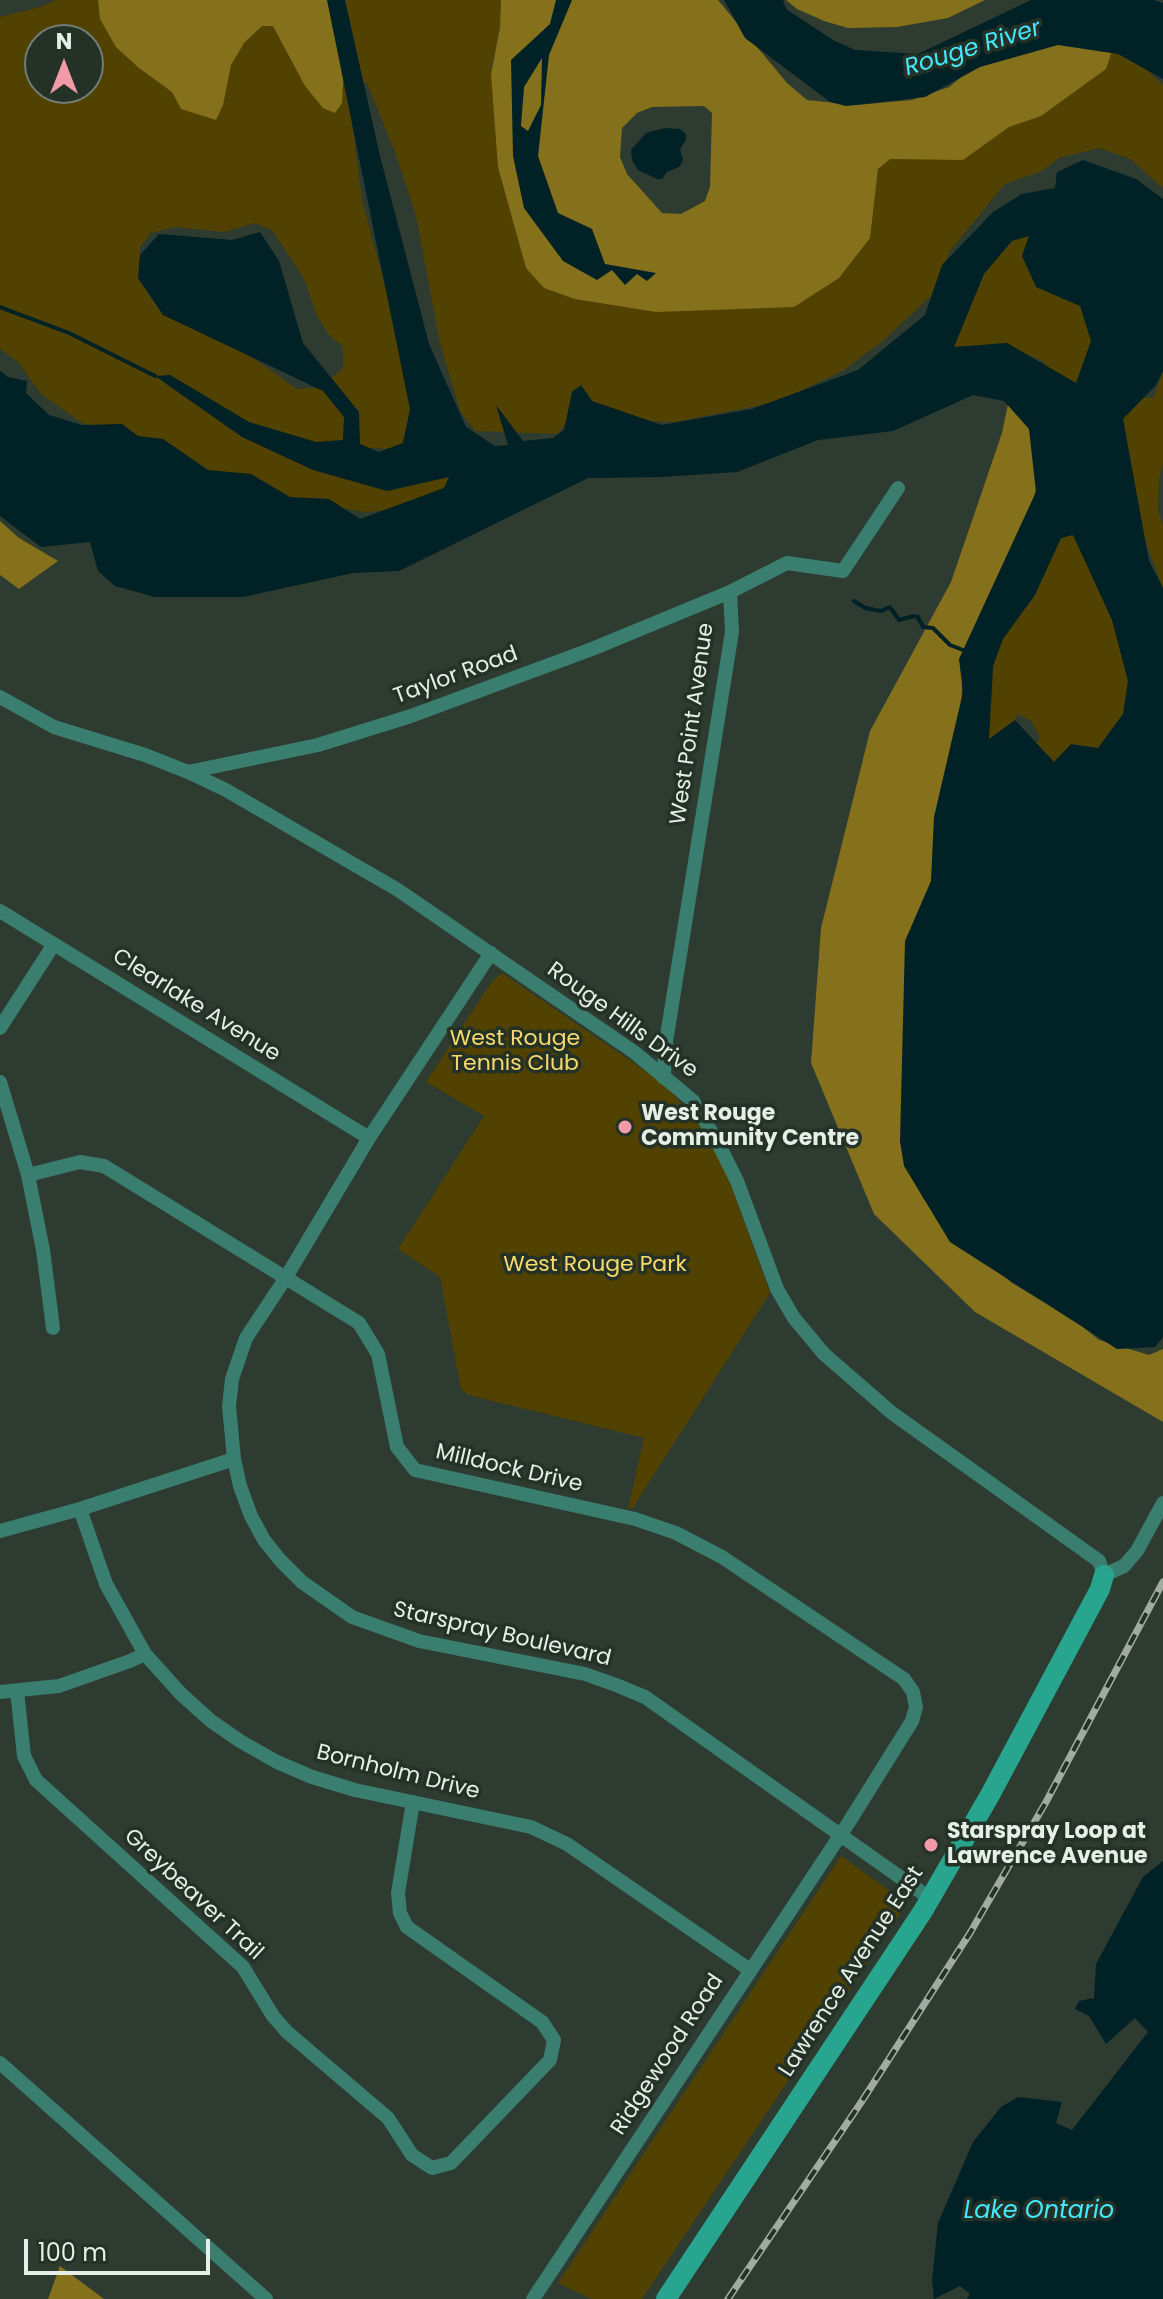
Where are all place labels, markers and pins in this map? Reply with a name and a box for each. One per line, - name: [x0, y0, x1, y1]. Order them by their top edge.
- place label: West Rouge Community Centre: [641, 1101, 859, 1152]
- marker: West Rouge Community Centre: [616, 1118, 634, 1136]
- place label: Starspray Loop at Lawrence Avenue: [947, 1819, 1148, 1870]
- marker: Starspray Loop at Lawrence Avenue: [922, 1836, 940, 1854]

